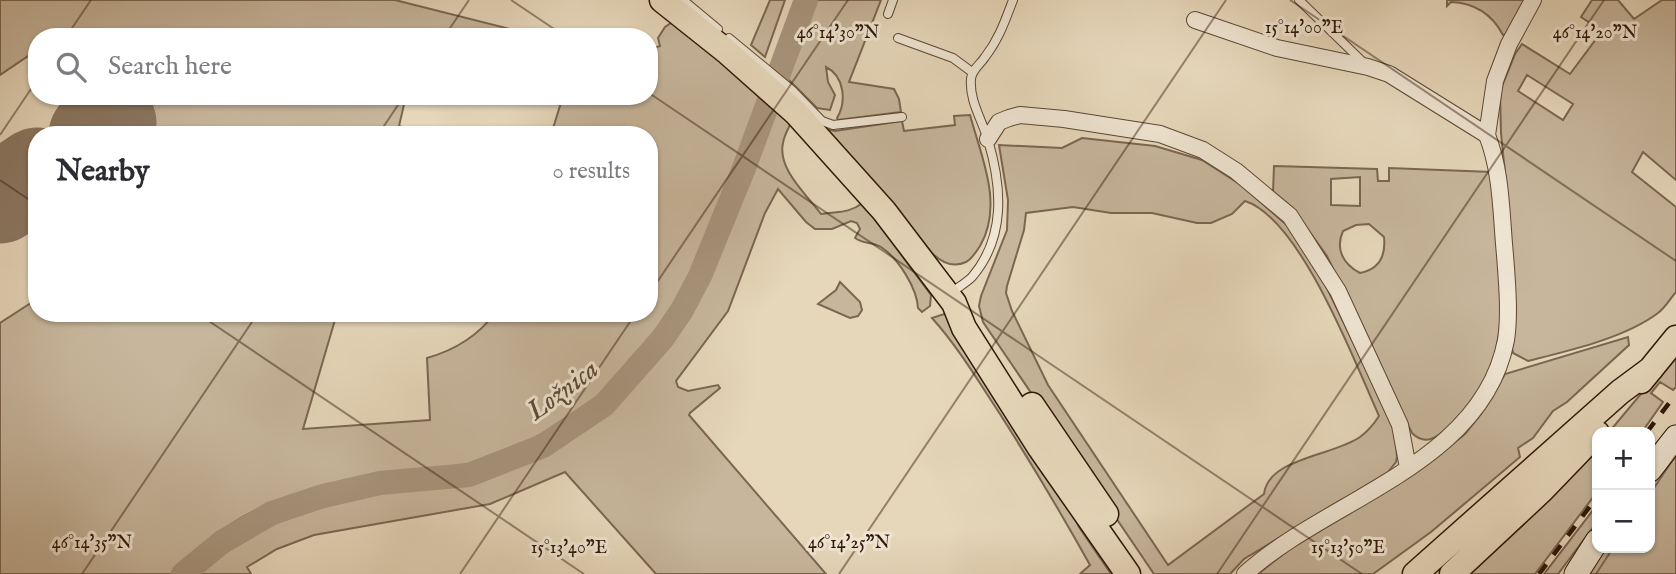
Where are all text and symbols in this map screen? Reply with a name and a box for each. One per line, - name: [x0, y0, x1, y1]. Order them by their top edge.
- text: 15°14'00"E: [1265, 17, 1343, 40]
- text: 46°14'30"N: [797, 22, 880, 45]
- text: 46°14'20"N: [1553, 22, 1638, 45]
- search box: [28, 28, 658, 105]
- icon: search: [52, 48, 90, 86]
- text: Search here: [108, 50, 232, 83]
- text: Nearby: [56, 153, 149, 191]
- text: 0 results: [552, 157, 630, 186]
- water label: Ložnica: [519, 353, 606, 430]
- map controls: [1592, 427, 1655, 553]
- button: +: [1592, 427, 1655, 490]
- button: −: [1592, 490, 1655, 553]
- text: 46°14'35"N: [52, 532, 133, 555]
- text: 46°14'25"N: [808, 532, 890, 555]
- text: 15°13'40"E: [531, 537, 607, 560]
- text: 15°13'50"E: [1311, 537, 1385, 560]

